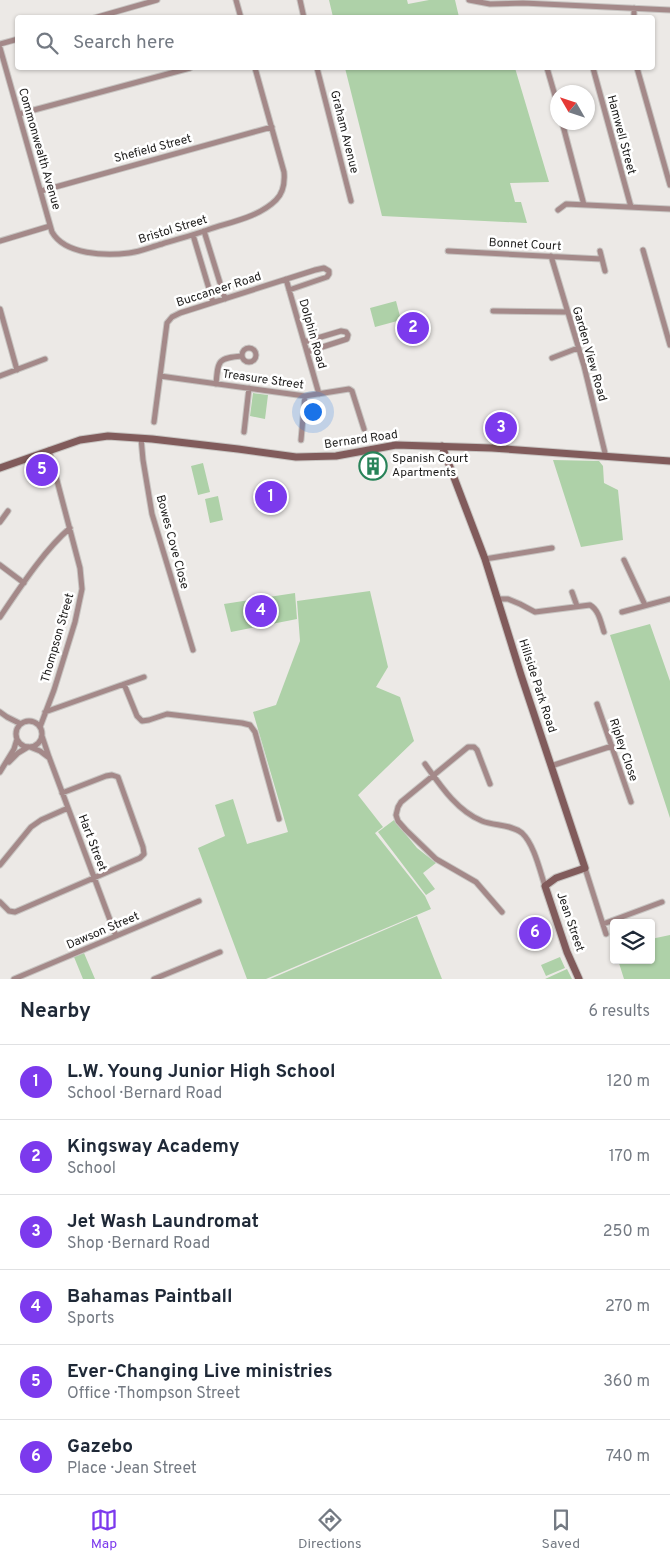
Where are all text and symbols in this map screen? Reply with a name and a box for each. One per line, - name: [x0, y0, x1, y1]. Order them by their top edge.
- search box: [15, 15, 655, 70]
- icon: search: [33, 29, 61, 57]
- text: Search here: [73, 31, 175, 55]
- north arrow: [550, 85, 595, 130]
- street label: Commonwealth Avenue: [14, 86, 64, 212]
- street label: Graham Avenue: [326, 89, 362, 175]
- street label: Hamwell Street: [603, 94, 639, 176]
- street label: Shefield Street: [112, 131, 194, 167]
- street label: Bristol Street: [137, 212, 209, 248]
- street label: Bonnet Court: [488, 235, 562, 255]
- street label: Buccaneer Road: [174, 269, 264, 311]
- street label: Dolphin Road: [294, 297, 330, 371]
- street label: Garden View Road: [568, 305, 610, 403]
- pin: 2: [397, 309, 429, 347]
- street label: Treasure Street: [221, 366, 305, 394]
- your location: [300, 399, 326, 425]
- pin: 3: [485, 409, 517, 447]
- street label: Bernard Road: [323, 427, 399, 453]
- pin: 5: [26, 451, 58, 489]
- building icon: Spanish Court Apartments: [358, 451, 388, 481]
- place label: Spanish Court Apartments: [392, 451, 468, 481]
- pin: 1: [255, 478, 287, 516]
- street label: Bowes Cove Close: [152, 493, 192, 591]
- street label: Thompson Street: [38, 591, 78, 685]
- pin: 4: [245, 592, 277, 630]
- street label: Hillside Park Road: [514, 637, 560, 735]
- street label: Ripley Close: [605, 716, 641, 784]
- street label: Hart Street: [74, 812, 110, 874]
- street label: Jean Street: [552, 890, 588, 954]
- street label: Dawson Street: [64, 909, 142, 953]
- pin: 6: [519, 914, 551, 952]
- map controls: [610, 919, 655, 964]
- button: layers: [610, 919, 655, 964]
- text: Nearby: [20, 998, 91, 1025]
- text: 6 results: [588, 1002, 650, 1022]
- text: L.W. Young Junior High School: [67, 1060, 336, 1084]
- text: 1: [33, 1072, 39, 1092]
- text: 120 m: [607, 1072, 650, 1092]
- text: School · Bernard Road: [67, 1084, 222, 1104]
- text: Kingsway Academy: [67, 1135, 240, 1159]
- text: 2: [31, 1147, 41, 1167]
- text: 170 m: [609, 1147, 650, 1167]
- text: School: [67, 1159, 116, 1179]
- text: Jet Wash Laundromat: [67, 1210, 259, 1234]
- text: 3: [31, 1222, 41, 1242]
- text: 250 m: [603, 1222, 650, 1242]
- text: Shop · Bernard Road: [67, 1234, 210, 1254]
- text: Bahamas Paintball: [67, 1285, 233, 1309]
- text: 4: [31, 1297, 41, 1317]
- text: 270 m: [605, 1297, 650, 1317]
- text: Sports: [67, 1309, 115, 1329]
- text: Ever-Changing Live ministries: [67, 1360, 333, 1384]
- text: 5: [31, 1372, 41, 1392]
- text: 360 m: [603, 1372, 650, 1392]
- text: Office · Thompson Street: [67, 1384, 240, 1404]
- text: Gazebo: [67, 1435, 133, 1459]
- text: 6: [31, 1447, 41, 1467]
- text: 740 m: [606, 1447, 650, 1467]
- text: Place · Jean Street: [67, 1459, 197, 1479]
- tab: Map: [90, 1506, 118, 1553]
- tab: Directions: [298, 1506, 362, 1553]
- tab: Saved: [542, 1506, 580, 1553]

